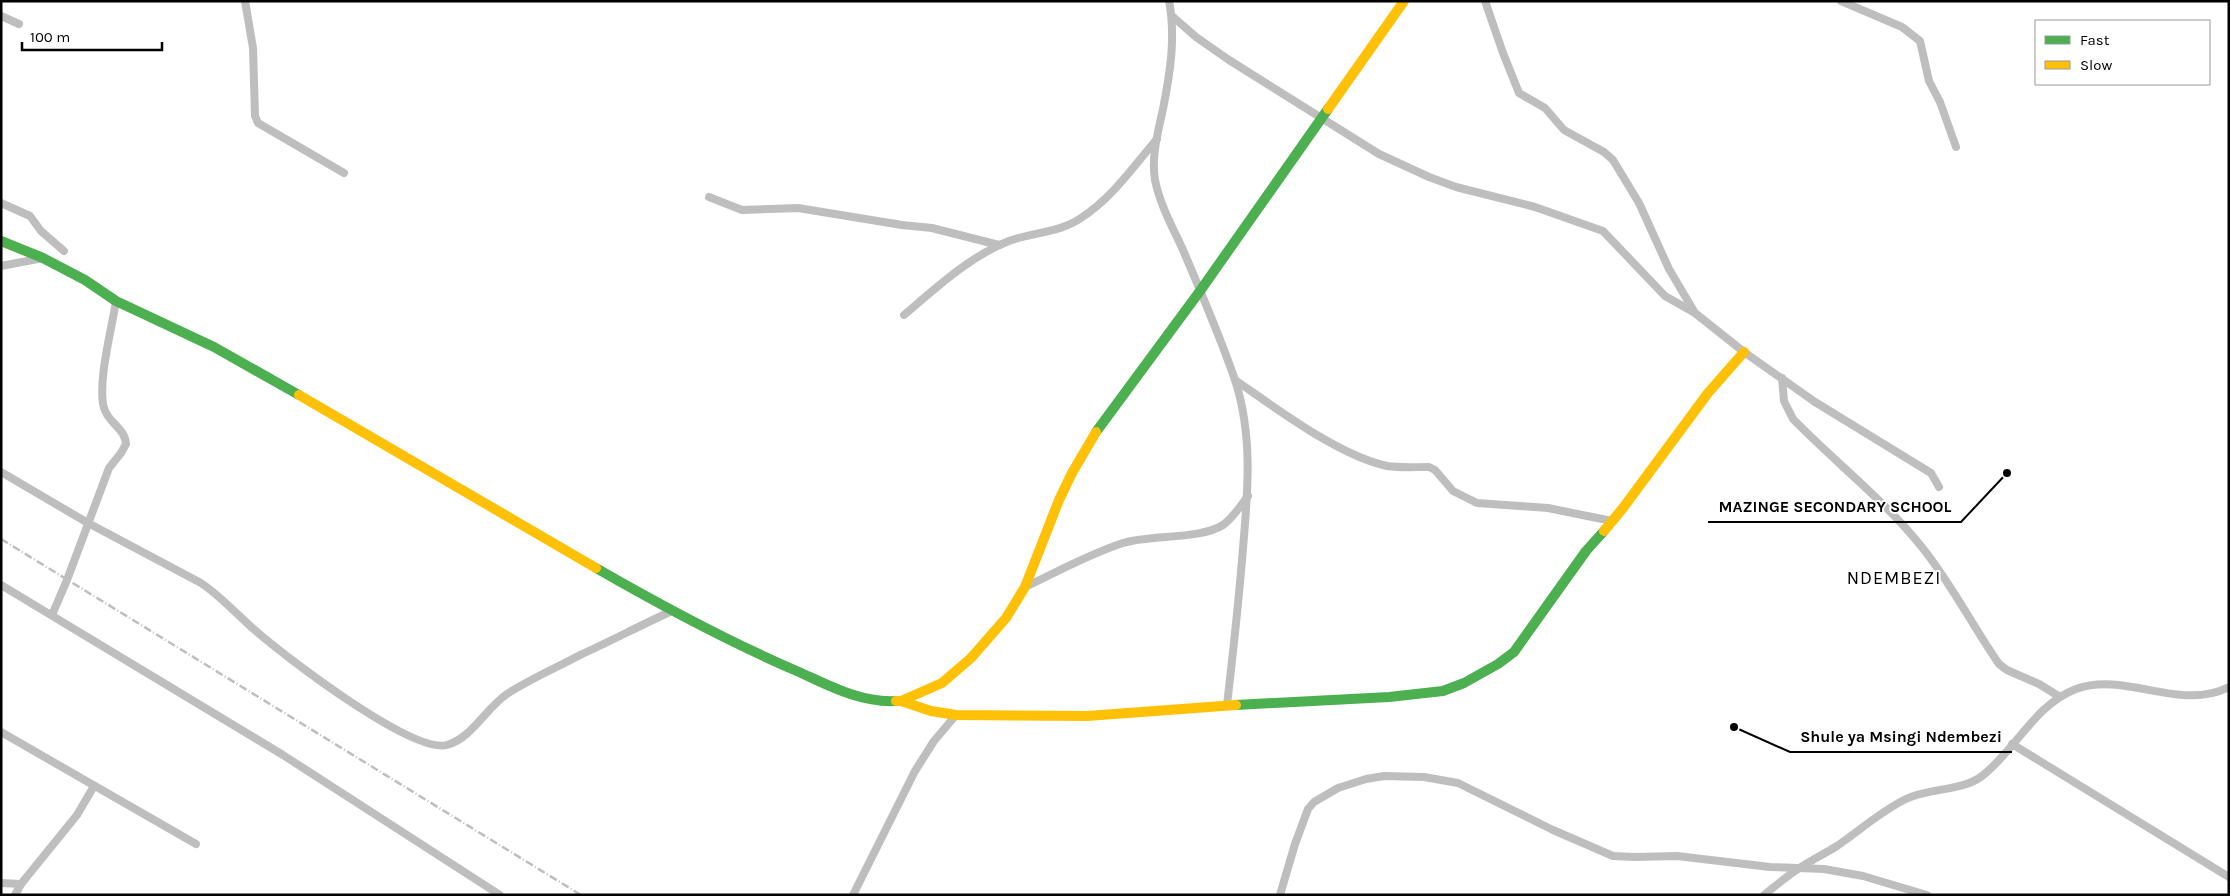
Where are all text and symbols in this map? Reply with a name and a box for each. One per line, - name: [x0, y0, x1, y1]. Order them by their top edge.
- scale bar: [22, 20, 162, 52]
- legend: [2035, 20, 2210, 85]
- text: 100 m: [30, 28, 70, 46]
- text: Fast: [2080, 31, 2110, 49]
- text: Slow: [2080, 56, 2112, 74]
- callout: MAZINGE SECONDARY SCHOOL: [1708, 491, 1961, 522]
- text: MAZINGE SECONDARY SCHOOL: [1719, 497, 1952, 516]
- district label: NDEMBEZI: [1847, 567, 1941, 589]
- callout: Shule ya Msingi Ndembezi: [1790, 721, 2012, 752]
- text: Shule ya Msingi Ndembezi: [1800, 727, 2002, 746]

